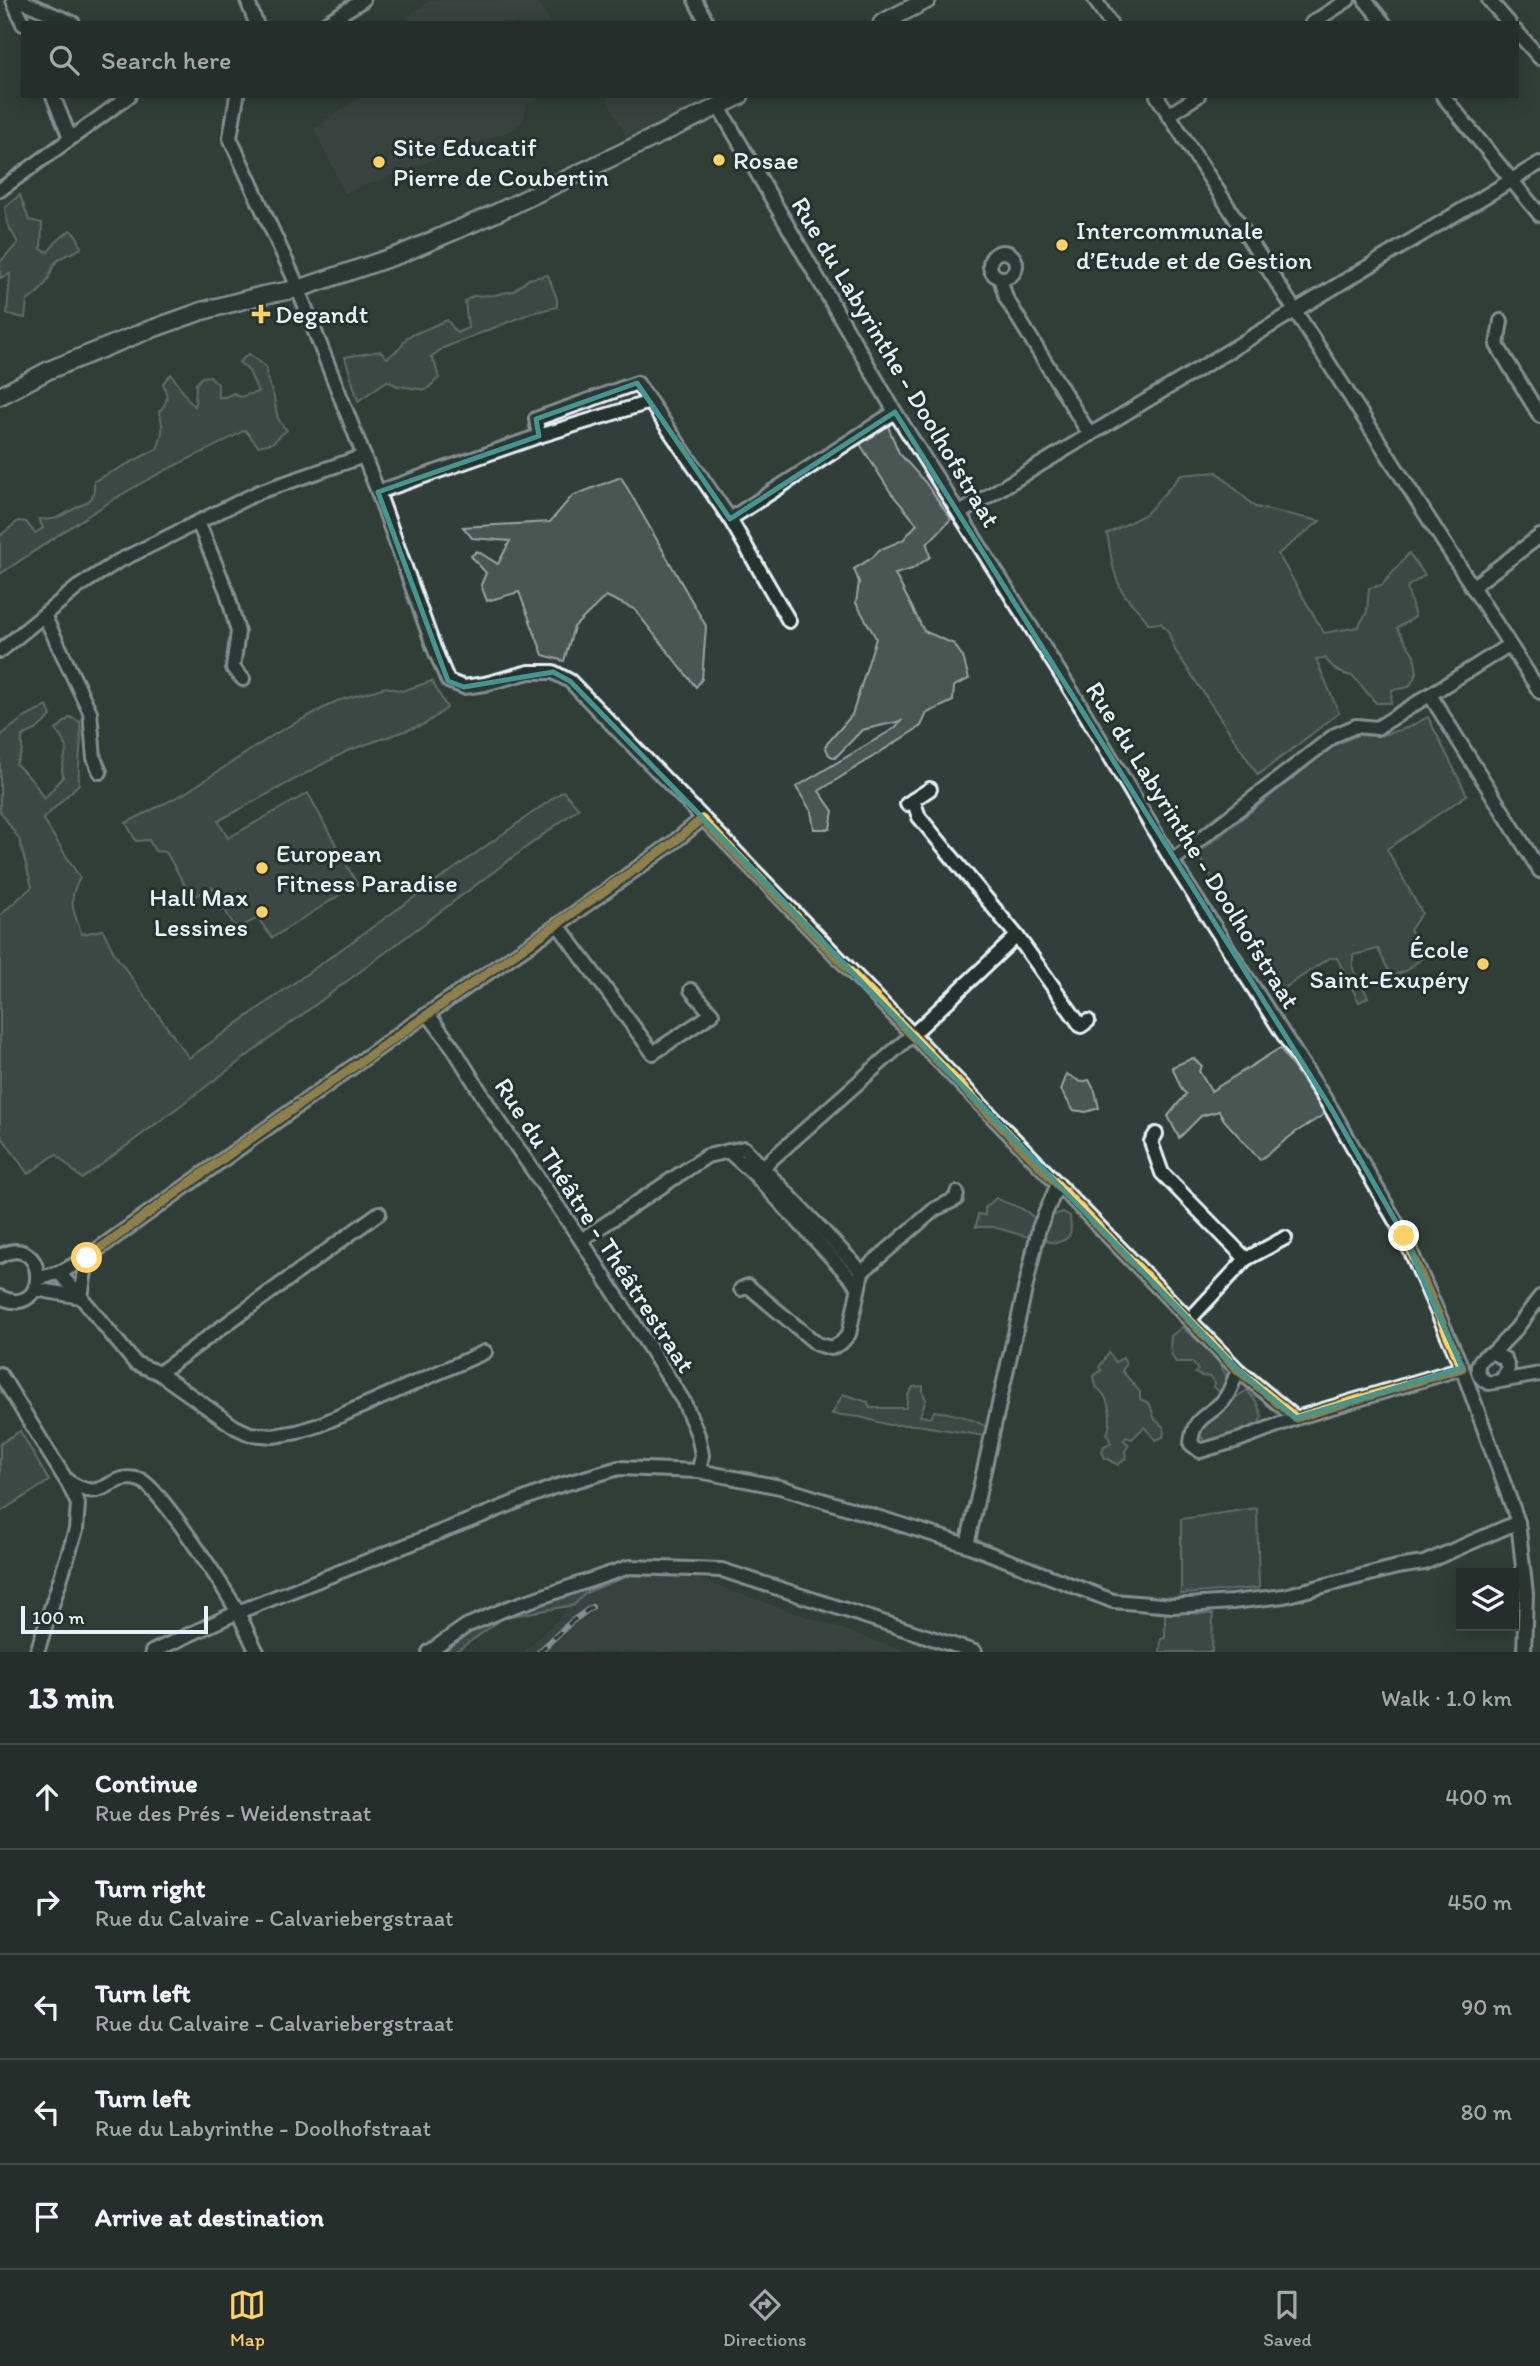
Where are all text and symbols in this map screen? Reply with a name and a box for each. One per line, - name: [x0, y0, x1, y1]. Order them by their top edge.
- search box: [21, 21, 1519, 98]
- icon: search: [45, 41, 83, 79]
- text: Search here: [101, 44, 231, 76]
- place label: Site Educatif Pierre de Coubertin: [393, 131, 609, 193]
- place label: Rosae: [733, 144, 799, 176]
- marker: Rosae: [711, 152, 727, 168]
- marker: Site Educatif Pierre de Coubertin: [371, 154, 387, 170]
- street label: Rue du Labyrinthe - Doolhofstraat: [784, 191, 1008, 533]
- place label: Intercommunale d’Etude et de Gestion: [1076, 214, 1312, 276]
- marker: Intercommunale d’Etude et de Gestion: [1054, 237, 1070, 253]
- place label: Degandt: [275, 298, 369, 330]
- marker: Degandt: [253, 306, 269, 322]
- street label: Rue du Labyrinthe - Doolhofstraat: [1079, 675, 1307, 1015]
- place label: European Fitness Paradise: [276, 837, 458, 899]
- marker: European Fitness Paradise: [254, 860, 270, 876]
- place label: Hall Max Lessines: [149, 881, 248, 943]
- marker: Hall Max Lessines: [254, 904, 270, 920]
- place label: École Saint-Exupéry: [1309, 933, 1469, 995]
- marker: École Saint-Exupéry: [1475, 956, 1491, 972]
- street label: Rue du Théâtre - Théâtrestraat: [488, 1072, 703, 1379]
- route end: [1388, 1220, 1419, 1251]
- route start: [71, 1242, 102, 1273]
- map controls: [1456, 1568, 1519, 1631]
- button: layers: [1456, 1568, 1519, 1631]
- scale bar: [21, 1603, 208, 1635]
- text: 100 m: [32, 1606, 84, 1629]
- text: 13 min: [28, 1679, 114, 1716]
- text: Walk · 1.0 km: [1381, 1684, 1512, 1712]
- text: Continue: [95, 1767, 198, 1799]
- icon: ahead: [28, 1778, 66, 1816]
- text: 400 m: [1445, 1783, 1512, 1811]
- text: Rue des Prés - Weidenstraat: [95, 1799, 371, 1827]
- text: Turn right: [95, 1872, 206, 1904]
- icon: right: [28, 1883, 66, 1921]
- text: 450 m: [1447, 1888, 1512, 1916]
- text: Rue du Calvaire - Calvariebergstraat: [95, 1904, 454, 1932]
- text: Turn left: [95, 1977, 191, 2009]
- icon: left: [28, 1988, 66, 2026]
- text: 90 m: [1461, 1993, 1512, 2021]
- text: Rue du Calvaire - Calvariebergstraat: [95, 2009, 454, 2037]
- text: Turn left: [95, 2082, 191, 2114]
- icon: left: [28, 2093, 66, 2131]
- text: 80 m: [1461, 2098, 1512, 2126]
- text: Rue du Labyrinthe - Doolhofstraat: [95, 2114, 431, 2142]
- icon: arrive: [28, 2198, 66, 2236]
- text: Arrive at destination: [95, 2201, 324, 2233]
- tab: Map: [228, 2286, 266, 2351]
- tab: Directions: [723, 2286, 807, 2351]
- tab: Saved: [1263, 2286, 1312, 2351]

